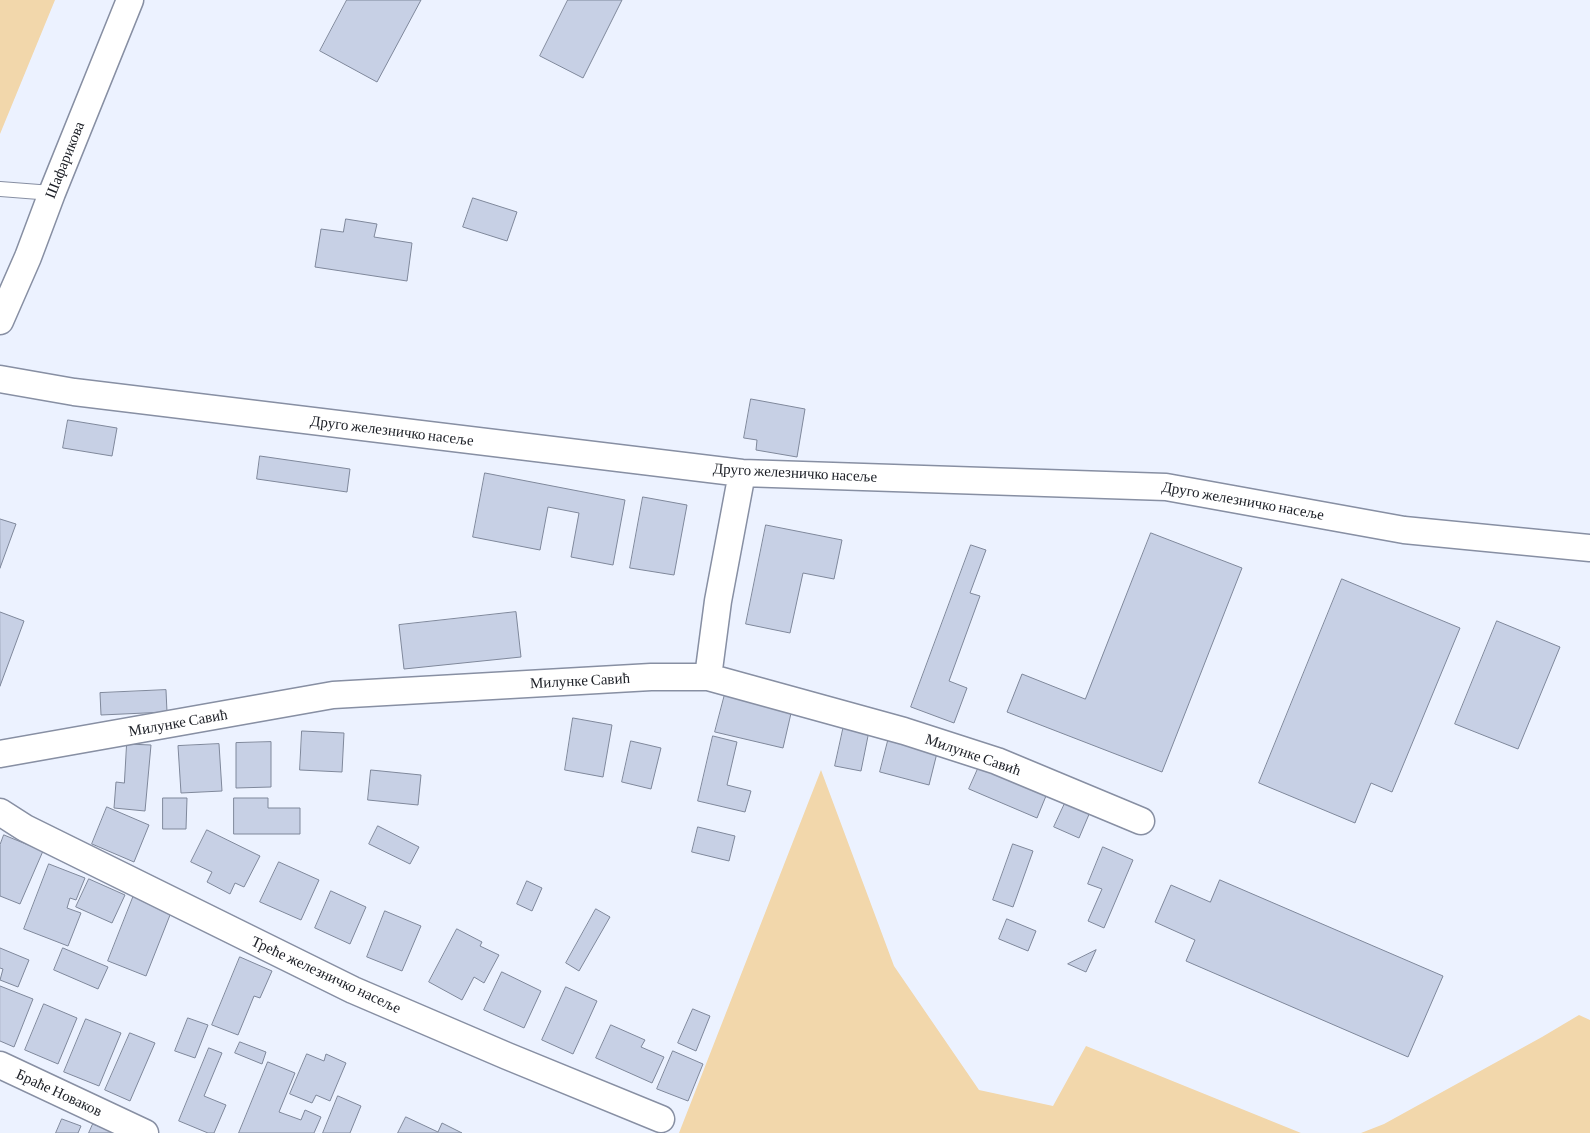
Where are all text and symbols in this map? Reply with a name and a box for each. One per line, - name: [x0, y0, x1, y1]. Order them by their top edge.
- street label: Шафарикова: [41, 119, 89, 201]
- street label: Друго железничко насеље: [309, 412, 475, 450]
- street label: Друго железничко насеље: [712, 460, 878, 486]
- street label: Друго железничко насеље: [1160, 478, 1326, 524]
- street label: Милунке Савић: [530, 669, 630, 693]
- street label: Милунке Савић: [127, 705, 229, 741]
- street label: Милунке Савић: [923, 730, 1023, 780]
- street label: Треће железничко насеље: [248, 932, 404, 1018]
- street label: Браће Новаков: [13, 1065, 105, 1121]

